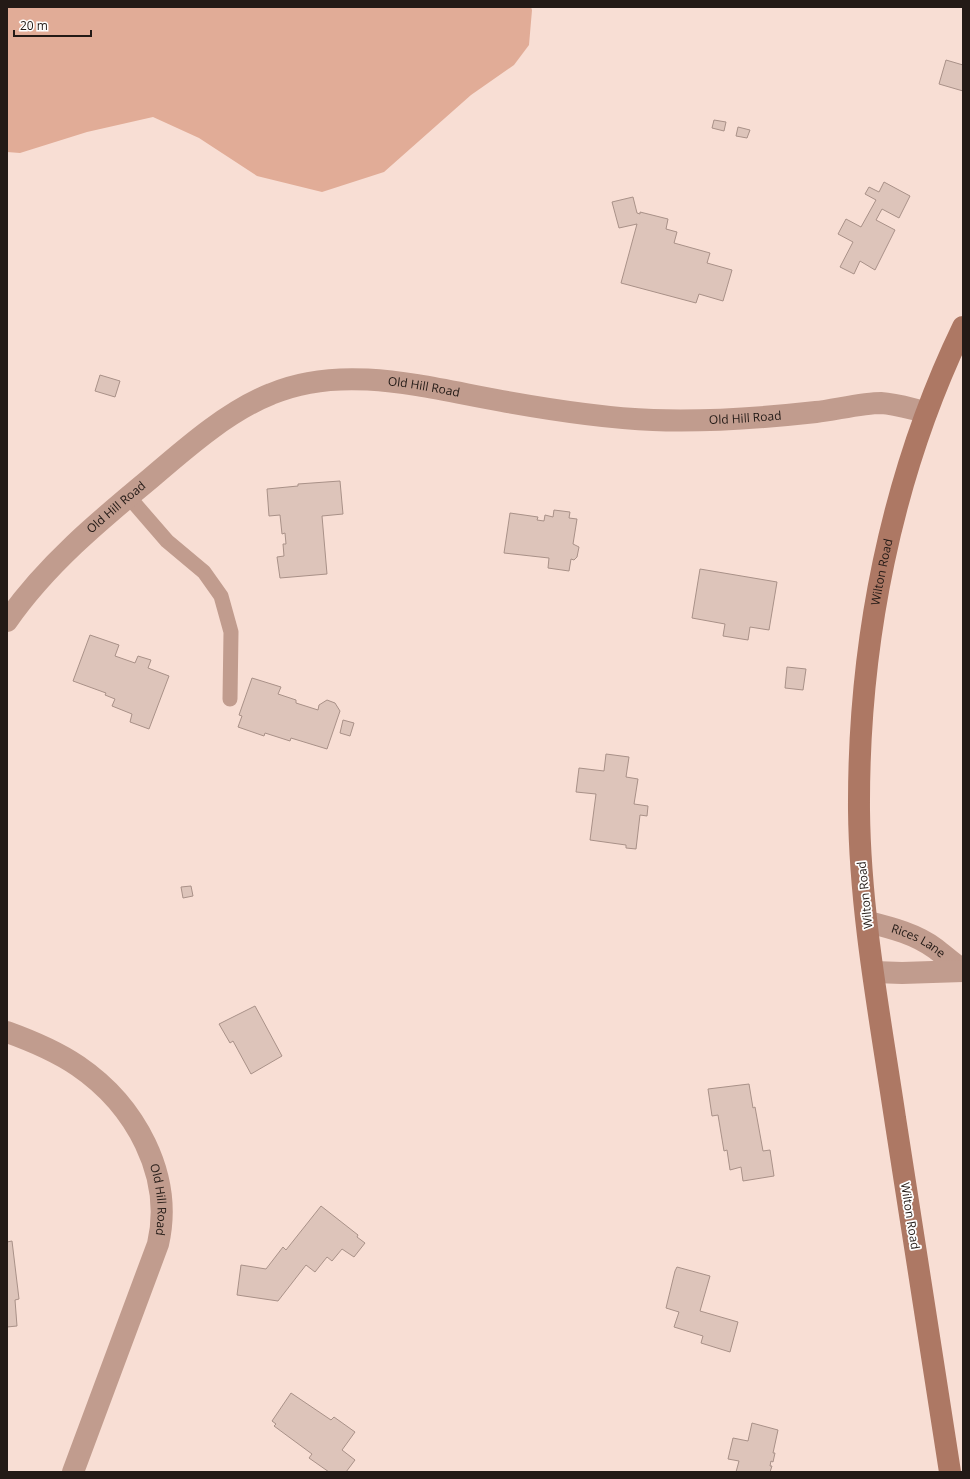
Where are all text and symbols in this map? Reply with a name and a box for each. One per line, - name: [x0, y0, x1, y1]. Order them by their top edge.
- scale bar: [14, 12, 91, 38]
- text: 20 m: [20, 17, 48, 34]
- street label: Old Hill Road: [387, 372, 461, 401]
- street label: Old Hill Road: [709, 407, 782, 428]
- street label: Old Hill Road: [83, 477, 149, 537]
- street label: Wilton Road: [867, 537, 897, 607]
- street label: Wilton Road: [853, 860, 876, 930]
- street label: Rices Lane: [889, 920, 949, 961]
- street label: Old Hill Road: [146, 1161, 171, 1237]
- street label: Wilton Road: [897, 1181, 924, 1251]

